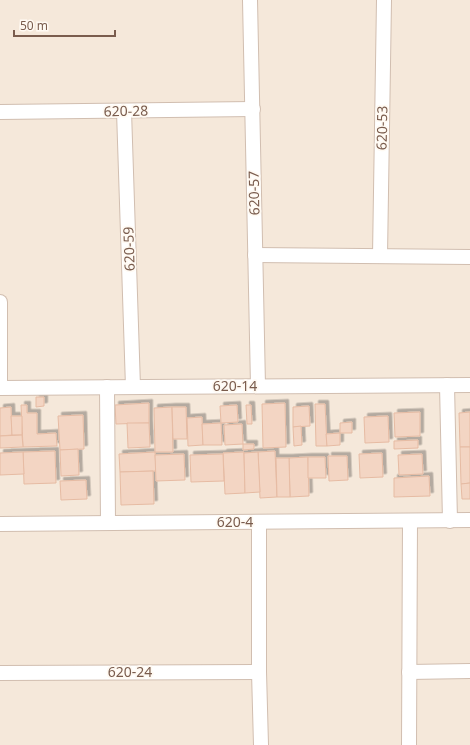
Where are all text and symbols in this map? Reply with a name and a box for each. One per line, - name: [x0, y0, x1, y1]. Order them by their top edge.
- scale bar: [14, 12, 115, 38]
- text: 50 m: [20, 17, 48, 34]
- street label: 620-28: [104, 101, 148, 120]
- street label: 620-53: [372, 106, 391, 150]
- street label: 620-57: [244, 171, 263, 215]
- street label: 620-59: [118, 226, 139, 272]
- street label: 620-14: [213, 376, 257, 395]
- street label: 620-4: [217, 512, 253, 531]
- street label: 620-24: [108, 662, 152, 681]

